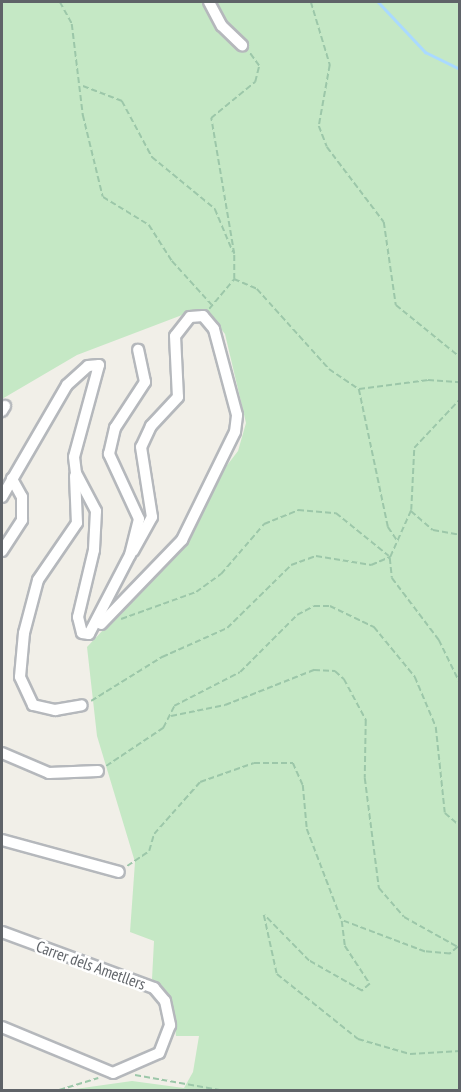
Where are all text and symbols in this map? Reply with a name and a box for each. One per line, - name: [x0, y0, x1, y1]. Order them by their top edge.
- street label: Carrer dels Ametllers: [33, 936, 149, 994]

